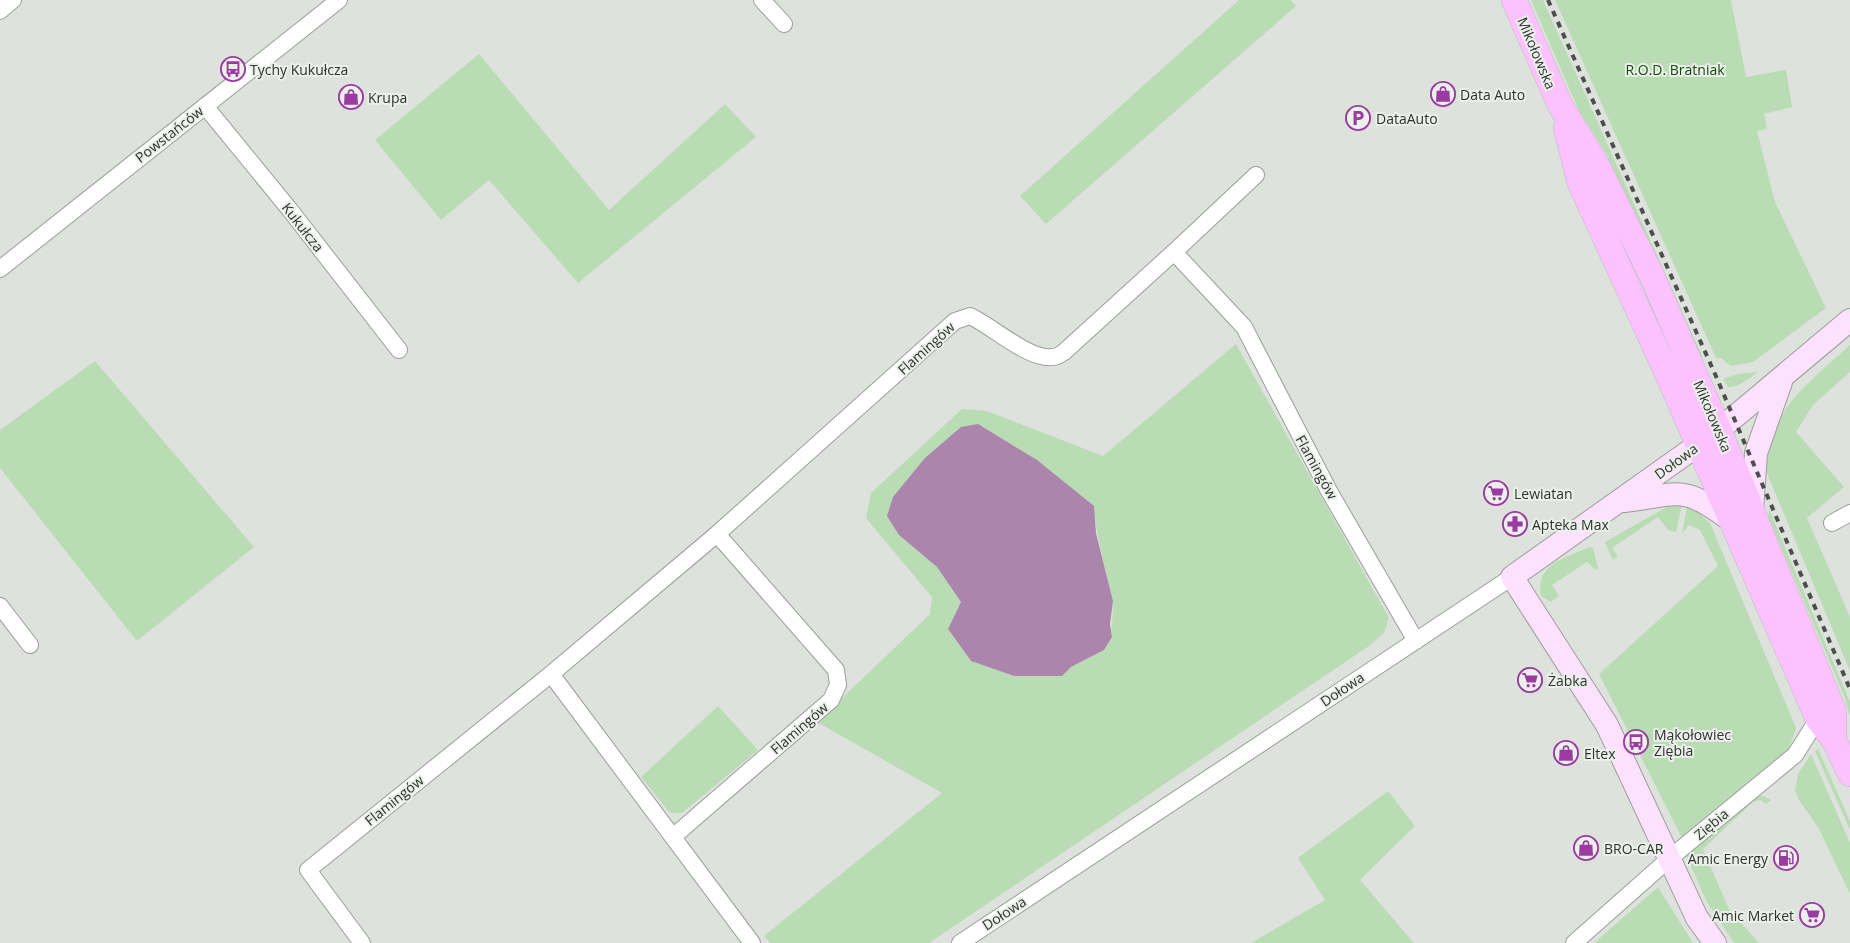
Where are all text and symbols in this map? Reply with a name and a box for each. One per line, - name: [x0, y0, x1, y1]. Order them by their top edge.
- street label: Mikołowska: [1513, 14, 1561, 92]
- bus stop icon: Tychy Kukułcza: [220, 56, 246, 82]
- place label: Tychy Kukułcza: [250, 60, 348, 79]
- park label: R.O.D. Bratniak: [1625, 60, 1725, 79]
- shop icon: Data Auto: [1430, 81, 1456, 107]
- shop icon: Krupa: [338, 84, 364, 110]
- place label: Data Auto: [1460, 85, 1525, 104]
- place label: Krupa: [368, 88, 407, 107]
- street label: Powstańców: [131, 101, 207, 167]
- parking icon: DataAuto: [1345, 105, 1371, 131]
- place label: DataAuto: [1376, 109, 1438, 128]
- street label: Kukułcza: [278, 198, 328, 256]
- street label: Flamingów: [893, 317, 959, 379]
- street label: Mikołowska: [1689, 377, 1737, 455]
- street label: Flamingów: [1292, 432, 1342, 503]
- street label: Dołowa: [1651, 439, 1701, 483]
- supermarket icon: Lewiatan: [1483, 480, 1509, 506]
- place label: Lewiatan: [1514, 484, 1573, 503]
- pharmacy icon: Apteka Max: [1502, 511, 1528, 537]
- place label: Apteka Max: [1532, 515, 1609, 534]
- street label: Dołowa: [1316, 667, 1368, 711]
- supermarket icon: Żabka: [1517, 667, 1543, 693]
- place label: Żabka: [1548, 671, 1588, 690]
- street label: Flamingów: [766, 698, 832, 758]
- place label: Mąkołowiec Ziębia: [1654, 725, 1731, 760]
- bus stop icon: Mąkołowiec Ziębia: [1623, 729, 1649, 755]
- shop icon: Eltex: [1553, 740, 1579, 766]
- place label: Eltex: [1584, 744, 1616, 763]
- street label: Flamingów: [361, 770, 427, 830]
- street label: Ziębia: [1690, 804, 1732, 844]
- shop icon: BRO-CAR: [1573, 835, 1599, 861]
- place label: BRO-CAR: [1604, 839, 1664, 858]
- fuel station icon: Amic Energy: [1773, 845, 1799, 871]
- place label: Amic Energy: [1688, 849, 1769, 868]
- street label: Dołowa: [978, 892, 1030, 934]
- supermarket icon: Amic Market: [1799, 902, 1825, 928]
- place label: Amic Market: [1712, 906, 1794, 925]

